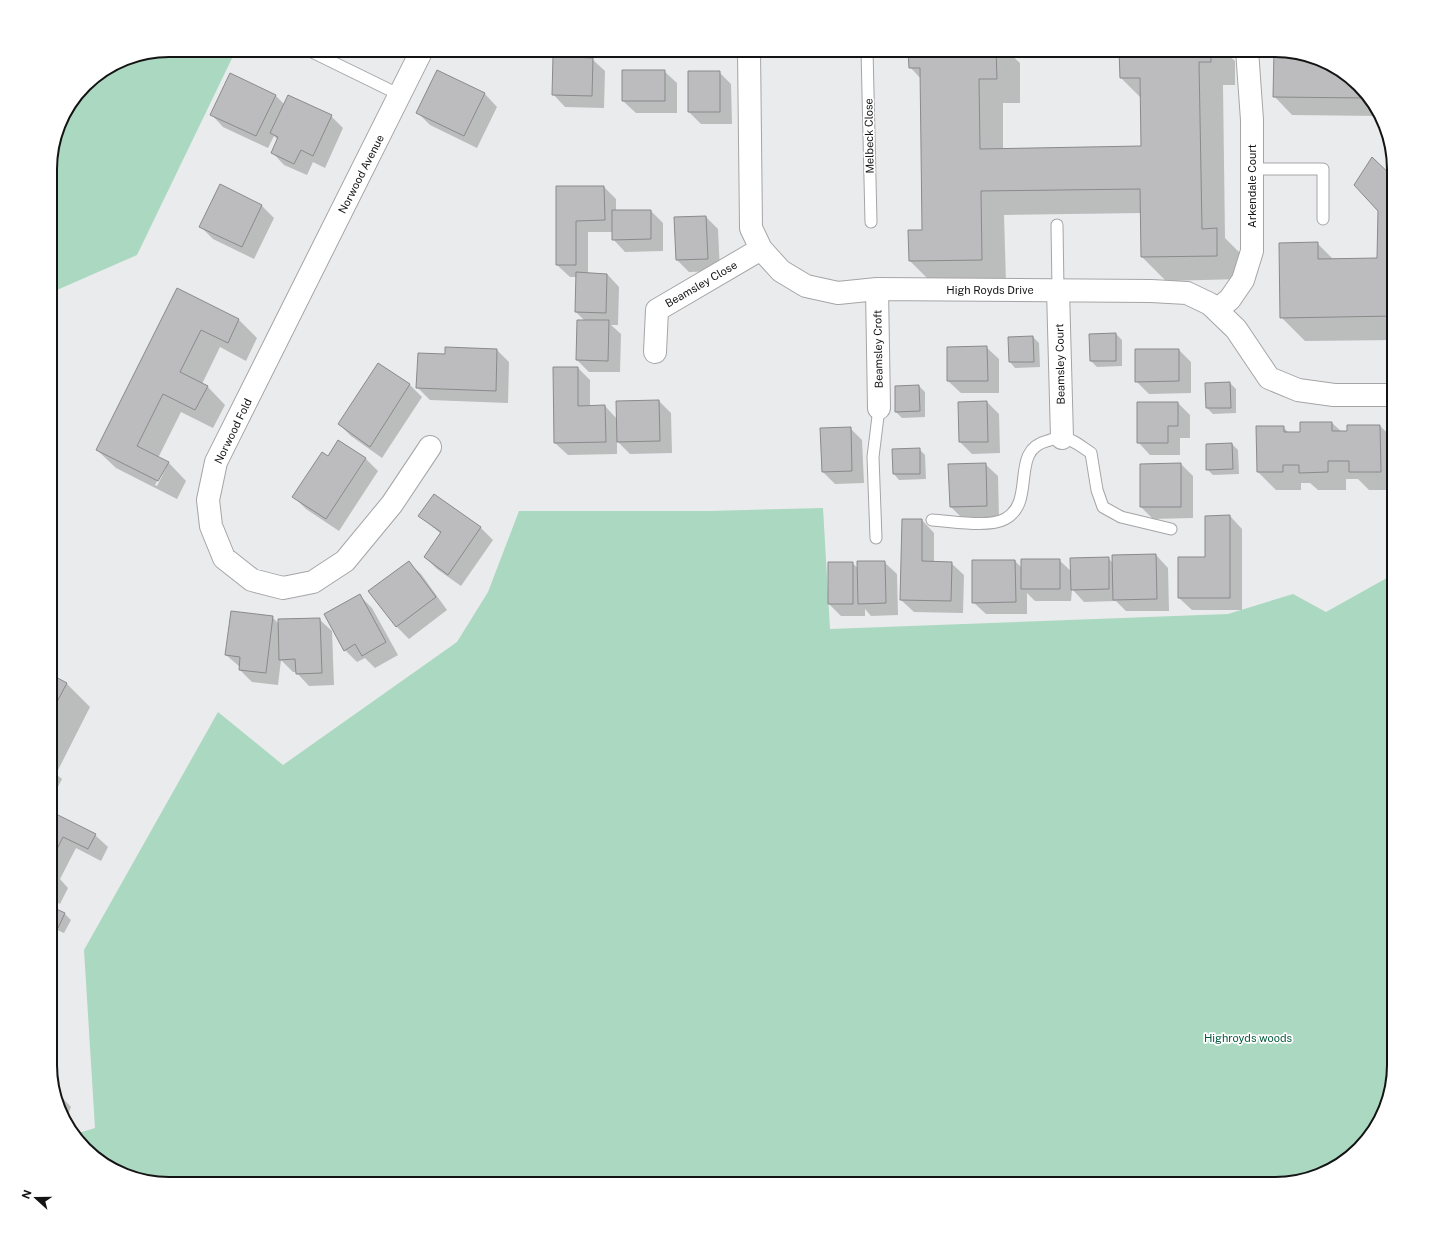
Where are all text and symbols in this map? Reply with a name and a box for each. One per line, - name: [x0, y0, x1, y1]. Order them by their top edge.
- street label: Melbeck Close: [862, 98, 876, 174]
- street label: Norwood Avenue: [336, 133, 386, 215]
- street label: Arkendale Court: [1246, 144, 1258, 228]
- street label: Beamsley Close: [663, 259, 739, 309]
- street label: High Royds Drive: [946, 284, 1034, 296]
- street label: Beamsley Croft: [871, 310, 885, 388]
- street label: Beamsley Court: [1053, 323, 1067, 405]
- street label: Norwood Fold: [212, 396, 254, 466]
- park label: Highroyds woods: [1204, 1032, 1293, 1044]
- north arrow: [16, 1178, 56, 1218]
- text: N: [20, 1188, 34, 1201]

